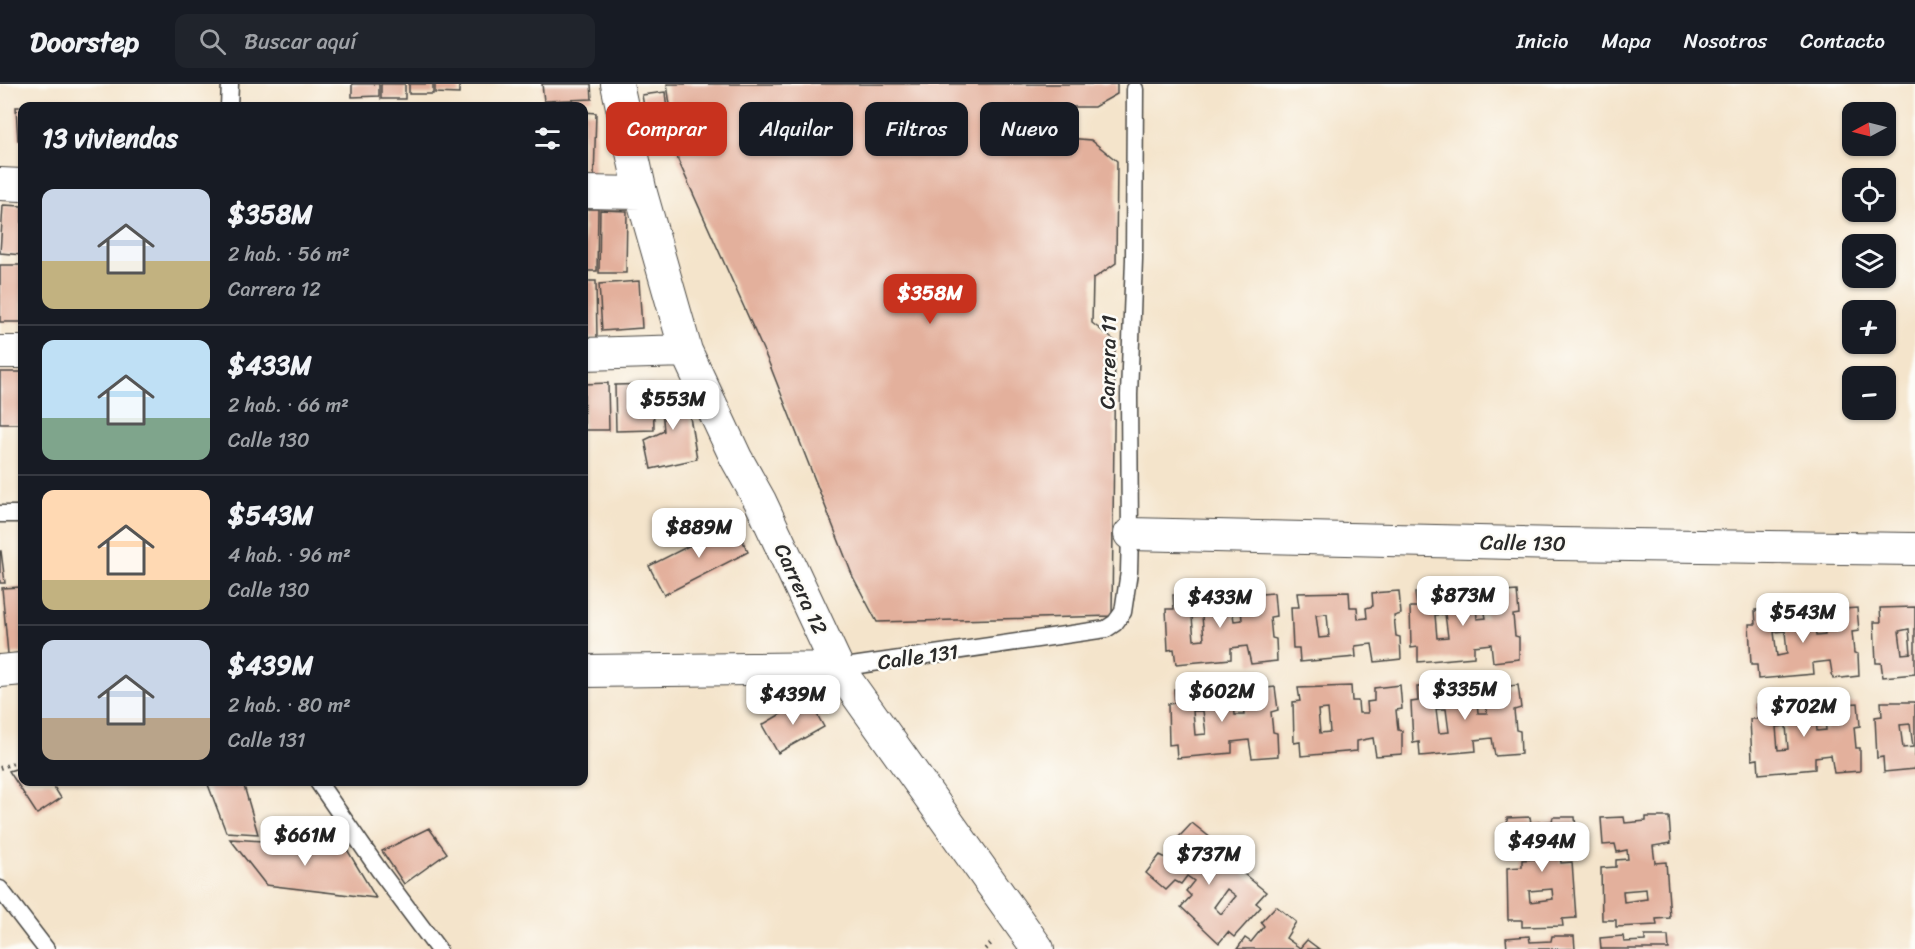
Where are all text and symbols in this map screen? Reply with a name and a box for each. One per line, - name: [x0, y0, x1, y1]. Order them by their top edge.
- search box: [175, 14, 595, 68]
- text: Doorstep: [30, 17, 139, 66]
- text: Buscar aquí: [244, 22, 356, 61]
- text: Inicio: [1516, 22, 1568, 60]
- text: Mapa: [1601, 22, 1651, 60]
- text: Nosotros: [1684, 22, 1767, 60]
- text: Contacto: [1800, 22, 1885, 60]
- icon: search: [196, 25, 229, 58]
- chip: Comprar: [606, 102, 727, 156]
- chip: Alquilar: [739, 102, 853, 156]
- chip: Filtros: [865, 102, 968, 156]
- chip: Nuevo: [980, 102, 1079, 156]
- north arrow: [1842, 102, 1896, 156]
- map controls: [1842, 102, 1896, 420]
- text: 13 viviendas: [42, 115, 178, 161]
- icon: filters: [531, 122, 564, 155]
- button: locate: [1842, 168, 1896, 222]
- text: $358M: [228, 191, 313, 237]
- icon: home: [90, 213, 162, 285]
- button: layers: [1842, 234, 1896, 288]
- text: 2 hab. · 56 m²: [228, 237, 350, 272]
- text: Carrera 12: [228, 272, 321, 307]
- pin: $358M: [888, 274, 972, 325]
- text: $358M: [897, 276, 963, 311]
- button: +: [1842, 300, 1896, 354]
- street label: Carrera 11: [1088, 315, 1128, 409]
- text: $433M: [228, 342, 312, 388]
- icon: home: [90, 364, 162, 436]
- button: −: [1842, 366, 1896, 420]
- pin: $553M: [631, 380, 715, 431]
- text: $553M: [640, 382, 706, 417]
- text: 2 hab. · 66 m²: [228, 388, 349, 423]
- text: Calle 130: [228, 423, 310, 458]
- text: $543M: [228, 492, 313, 538]
- pin: $889M: [657, 508, 741, 559]
- text: $889M: [666, 510, 732, 545]
- icon: home: [90, 514, 162, 586]
- street label: Calle 130: [1480, 523, 1566, 563]
- street label: Carrera 12: [763, 537, 839, 641]
- text: 4 hab. · 96 m²: [228, 538, 351, 573]
- text: Calle 130: [228, 573, 310, 608]
- pin: $873M: [1421, 576, 1505, 627]
- pin: $433M: [1178, 578, 1262, 629]
- text: $873M: [1431, 578, 1495, 613]
- text: $433M: [1188, 580, 1252, 615]
- pin: $543M: [1761, 593, 1845, 644]
- text: $543M: [1770, 595, 1836, 630]
- street label: Calle 131: [875, 633, 961, 681]
- text: $439M: [228, 642, 313, 688]
- icon: home: [90, 664, 162, 736]
- pin: $335M: [1423, 670, 1507, 721]
- pin: $602M: [1180, 672, 1264, 723]
- text: $335M: [1433, 672, 1497, 707]
- text: $602M: [1189, 674, 1255, 709]
- pin: $439M: [751, 675, 835, 726]
- text: $439M: [760, 677, 826, 712]
- pin: $702M: [1762, 687, 1846, 738]
- text: 2 hab. · 80 m²: [228, 688, 351, 723]
- text: $702M: [1771, 689, 1837, 724]
- text: Calle 131: [228, 723, 306, 758]
- pin: $661M: [263, 816, 347, 867]
- text: $661M: [274, 818, 336, 853]
- pin: $494M: [1500, 822, 1584, 873]
- text: $494M: [1508, 824, 1576, 859]
- pin: $737M: [1167, 835, 1251, 886]
- text: $737M: [1177, 837, 1241, 872]

